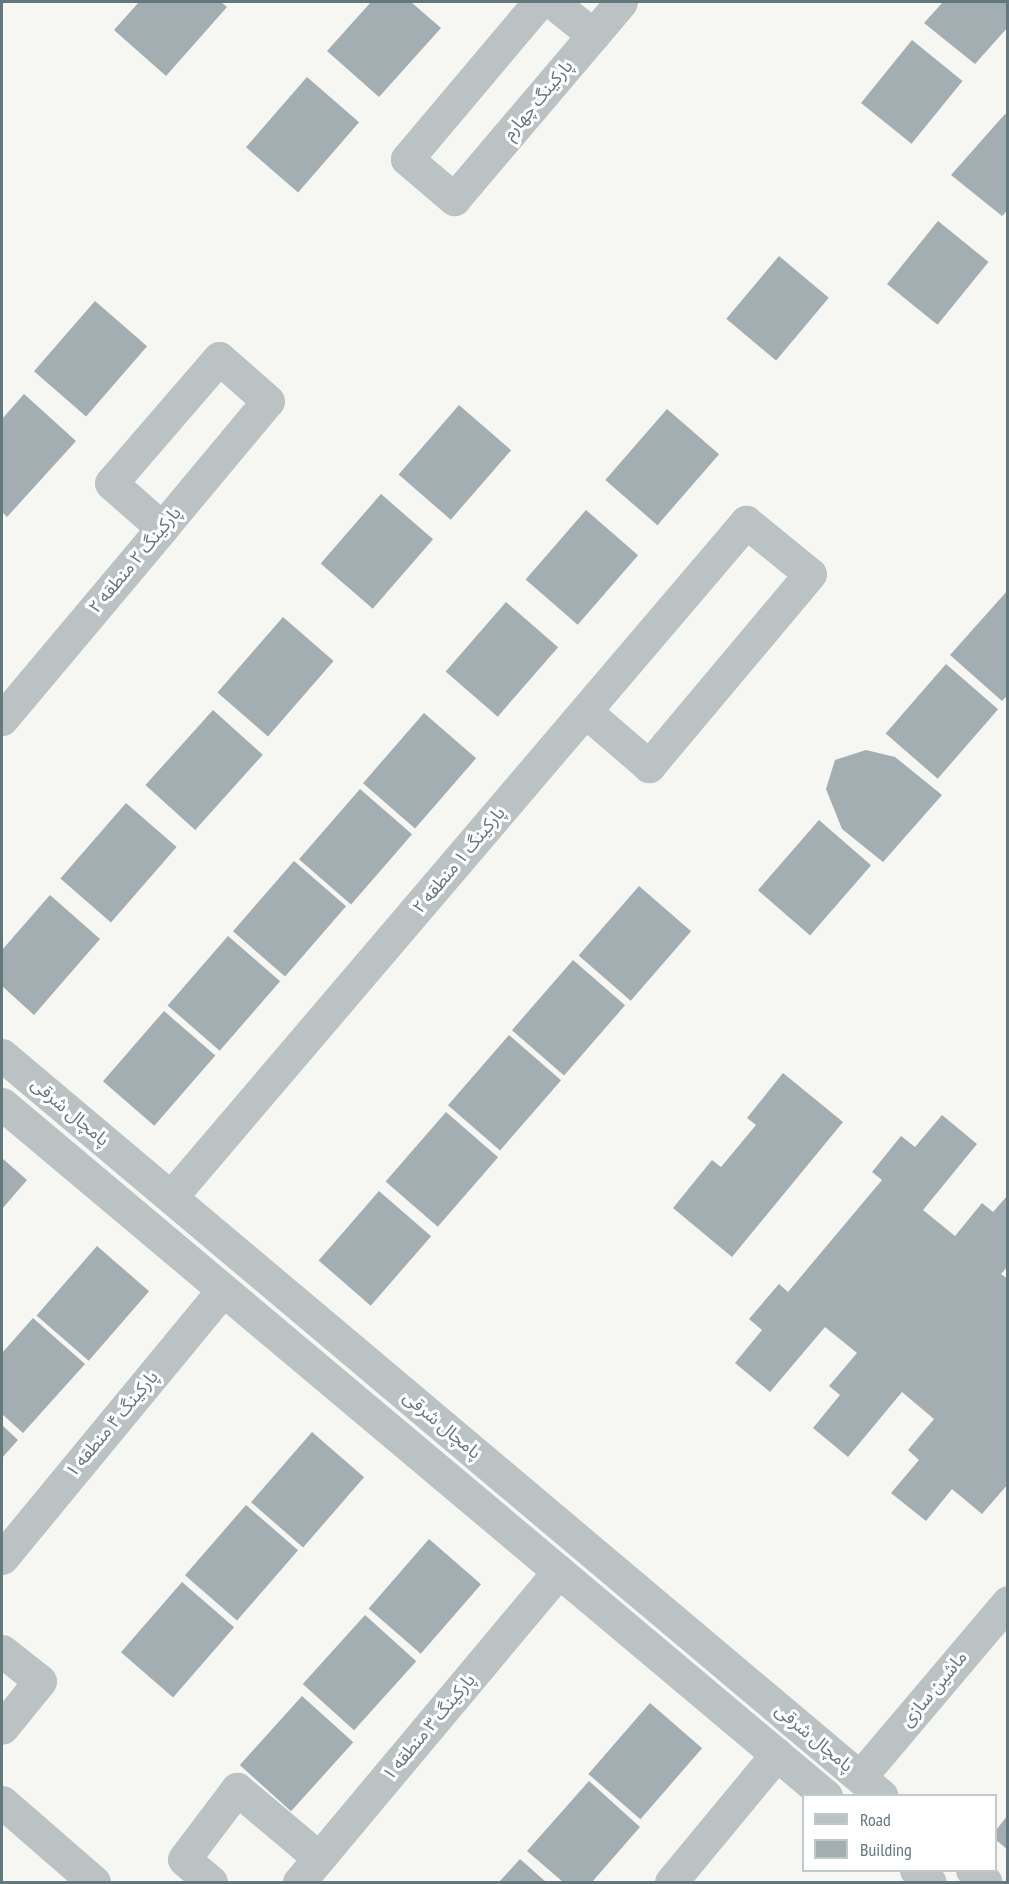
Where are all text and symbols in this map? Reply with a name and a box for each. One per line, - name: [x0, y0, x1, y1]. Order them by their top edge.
- street label: پارکینگ چهارم: [498, 56, 578, 144]
- street label: پارکینگ ۲ منطقه ۲: [84, 502, 186, 618]
- street label: پارکینگ ۱ منطقه ۲: [408, 802, 510, 918]
- street label: پامچال شرقی: [27, 1073, 113, 1151]
- street label: پارکینگ ۴ منطقه ۱: [61, 1366, 163, 1482]
- street label: پامچال شرقی: [399, 1386, 485, 1464]
- street label: ماشین سازی: [896, 1647, 972, 1731]
- street label: پارکینگ ۳ منطقه ۱: [378, 1669, 480, 1785]
- street label: پامچال شرقی: [771, 1699, 857, 1777]
- legend: [802, 1794, 997, 1872]
- text: Road: [860, 1808, 891, 1831]
- text: Building: [860, 1838, 912, 1861]

